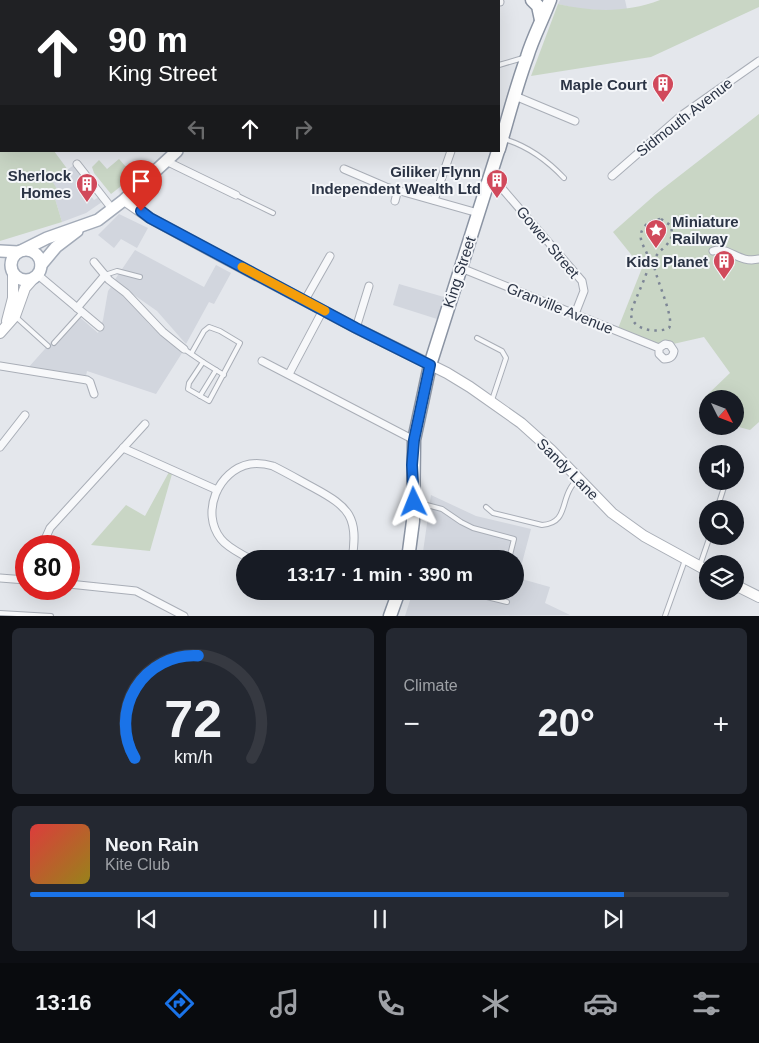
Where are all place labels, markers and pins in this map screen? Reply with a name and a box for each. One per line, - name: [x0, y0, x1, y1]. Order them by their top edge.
- building icon: Maple Court: [651, 72, 675, 103]
- place label: Maple Court: [560, 76, 647, 93]
- pin: [120, 160, 162, 211]
- place label: Giliker Flynn Independent Wealth Ltd: [311, 163, 481, 197]
- place label: Sherlock Homes: [8, 167, 72, 201]
- building icon: Giliker Flynn Independent Wealth Ltd: [485, 168, 509, 199]
- building icon: Sherlock Homes: [75, 172, 99, 203]
- place label: Miniature Railway: [672, 213, 739, 247]
- place icon: Miniature Railway: [644, 218, 668, 249]
- building icon: Kids Planet: [712, 249, 736, 280]
- place label: Kids Planet: [626, 253, 708, 270]

